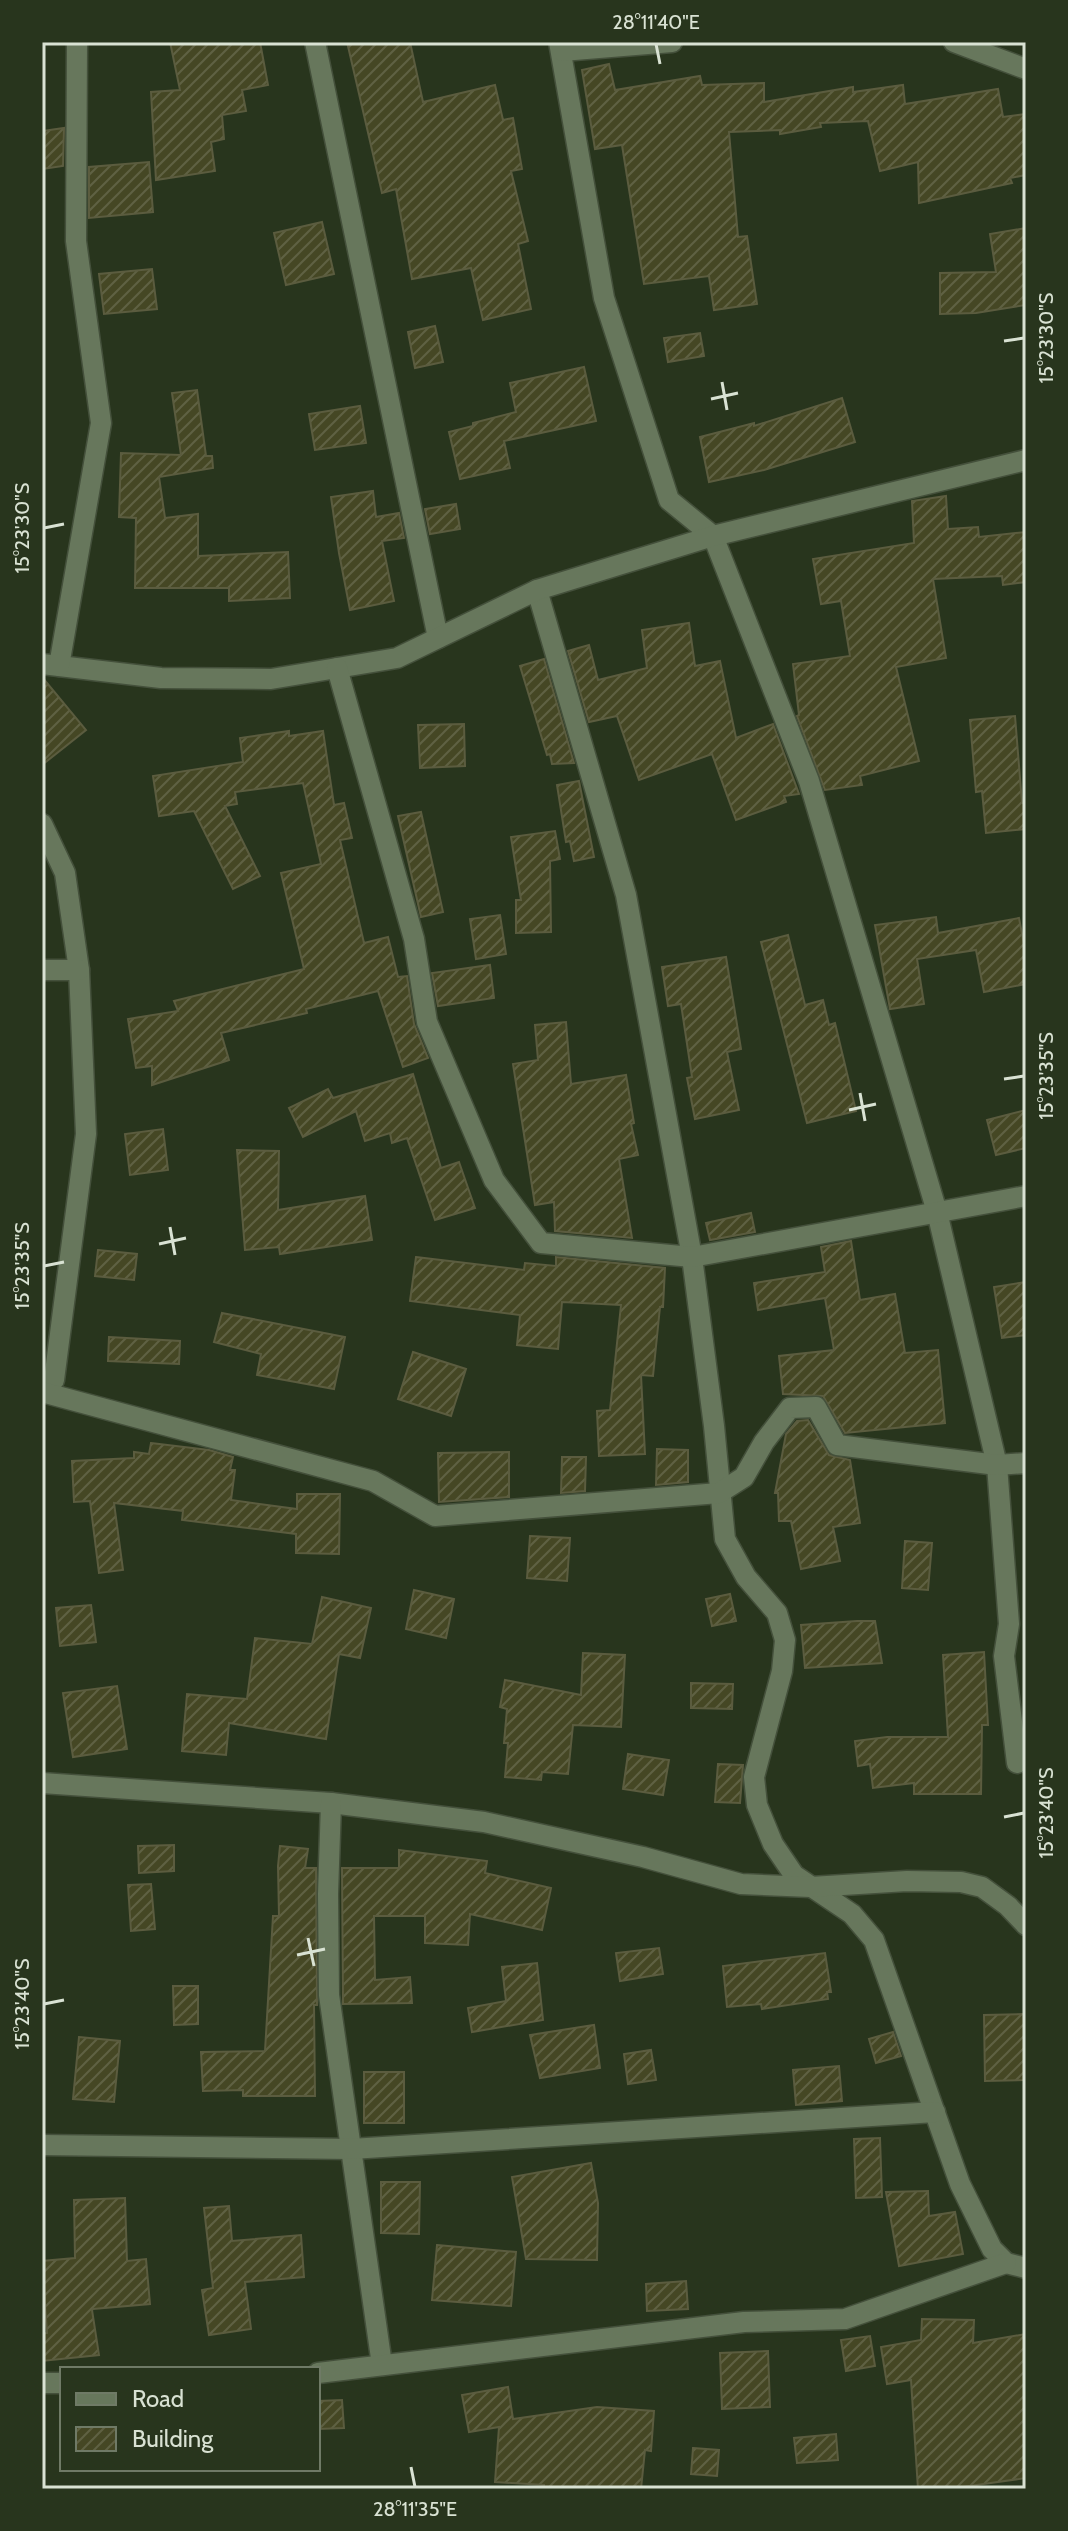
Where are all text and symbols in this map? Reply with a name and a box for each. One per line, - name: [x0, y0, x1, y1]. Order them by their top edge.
- text: 28°11'40"E: [612, 10, 700, 34]
- text: 15°23'30"S: [1034, 292, 1058, 383]
- text: 15°23'30"S: [10, 482, 34, 573]
- text: 15°23'35"S: [1034, 1032, 1058, 1120]
- text: 15°23'35"S: [10, 1222, 34, 1310]
- text: 15°23'40"S: [1034, 1767, 1058, 1859]
- text: 15°23'40"S: [10, 1958, 34, 2050]
- legend: [60, 2367, 320, 2471]
- text: Road: [132, 2384, 184, 2413]
- text: Building: [132, 2424, 214, 2453]
- text: 28°11'35"E: [373, 2497, 457, 2521]

